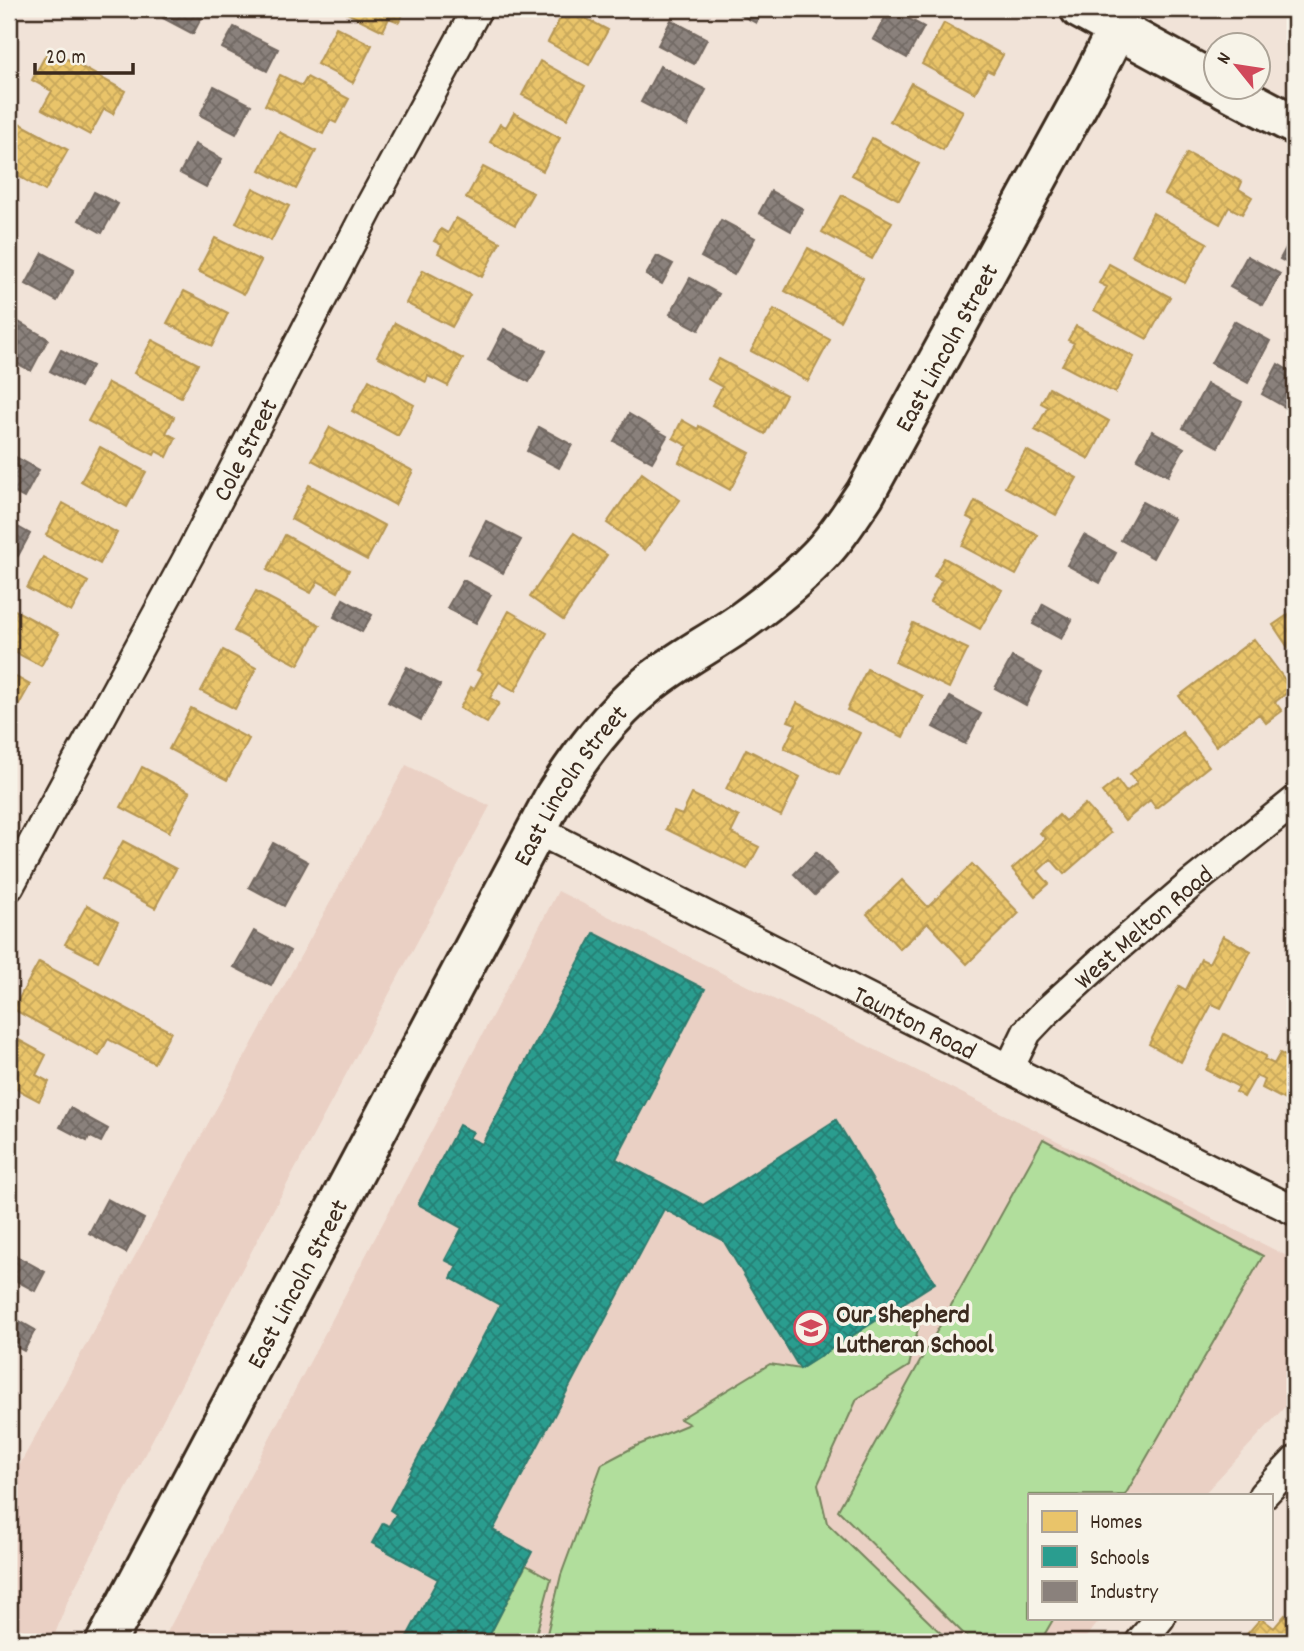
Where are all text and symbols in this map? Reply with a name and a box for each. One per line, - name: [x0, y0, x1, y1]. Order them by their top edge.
- scale bar: [35, 32, 133, 76]
- north arrow: [1202, 32, 1272, 102]
- text: 20 m: [46, 44, 86, 74]
- text: N: [1211, 48, 1239, 70]
- street label: East Lincoln Street: [887, 257, 1010, 440]
- street label: Cole Street: [205, 393, 289, 509]
- street label: East Lincoln Street: [506, 697, 638, 874]
- street label: West Melton Road: [1067, 858, 1222, 1000]
- street label: Taunton Road: [846, 978, 982, 1071]
- street label: East Lincoln Street: [239, 1193, 360, 1376]
- place label: Our Shepherd Lutheran School: [836, 1298, 995, 1365]
- school or university icon: Our Shepherd Lutheran School: [792, 1309, 830, 1347]
- legend: [1028, 1494, 1272, 1620]
- text: Homes: [1090, 1509, 1143, 1539]
- text: Schools: [1090, 1545, 1150, 1575]
- text: Industry: [1090, 1579, 1158, 1609]

